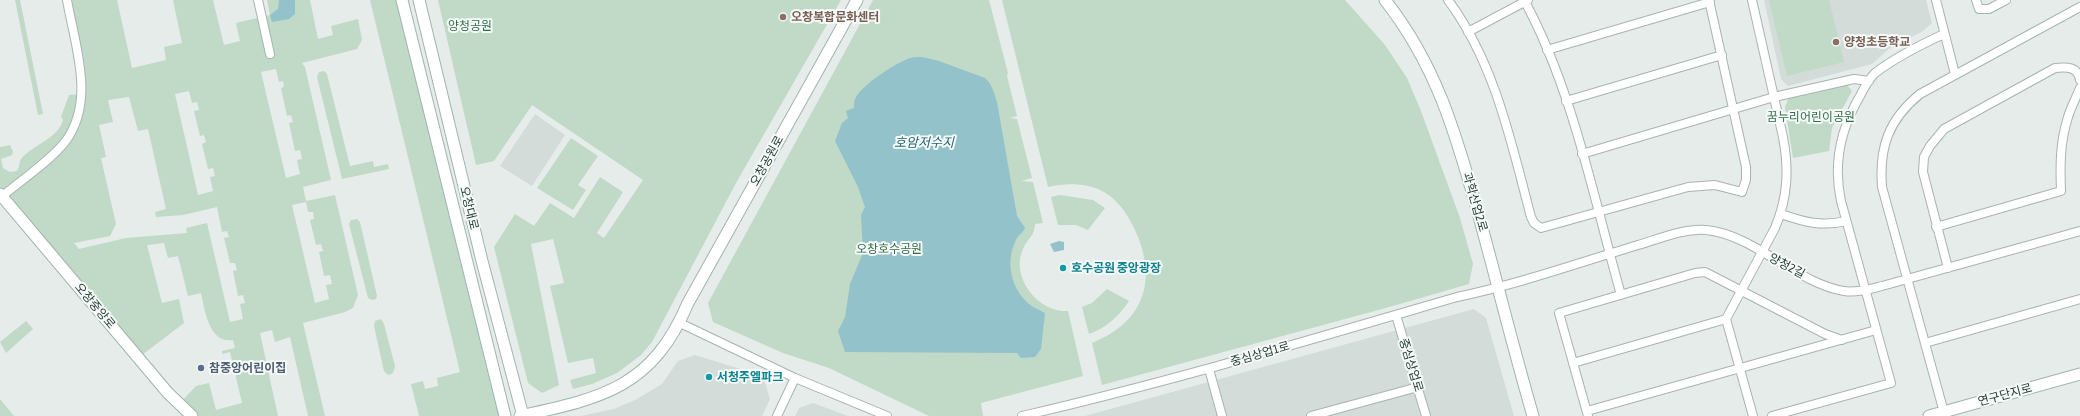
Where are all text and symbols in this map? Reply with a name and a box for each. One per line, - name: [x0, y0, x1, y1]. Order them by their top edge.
- place label: 오창복합문화센터: [791, 10, 879, 24]
- marker: 오창복합문화센터: [778, 12, 788, 22]
- park label: 양청공원: [448, 19, 492, 33]
- place label: 양청초등학교: [1844, 35, 1910, 49]
- marker: 양청초등학교: [1831, 37, 1841, 47]
- park label: 꿈누리어린이공원: [1767, 110, 1855, 124]
- street label: 오창공원로: [747, 133, 787, 189]
- water label: 호암저수지: [894, 135, 954, 151]
- street label: 과학산업2로: [1460, 171, 1490, 233]
- street label: 오창대로: [457, 185, 481, 231]
- park label: 오창호수공원: [856, 242, 922, 256]
- street label: 양청2길: [1767, 251, 1807, 281]
- place label: 호수공원 중앙광장: [1071, 261, 1161, 275]
- marker: 호수공원 중앙광장: [1058, 263, 1068, 273]
- street label: 오창중앙로: [72, 280, 118, 332]
- street label: 중심상업로: [1396, 337, 1426, 393]
- street label: 중심상업1로: [1229, 339, 1291, 369]
- place label: 참중앙어린이집: [209, 361, 286, 375]
- marker: 참중앙어린이집: [196, 363, 206, 373]
- place label: 서청주엘파크: [717, 370, 783, 384]
- marker: 서청주엘파크: [704, 372, 714, 382]
- street label: 연구단지로: [1976, 381, 2034, 409]

